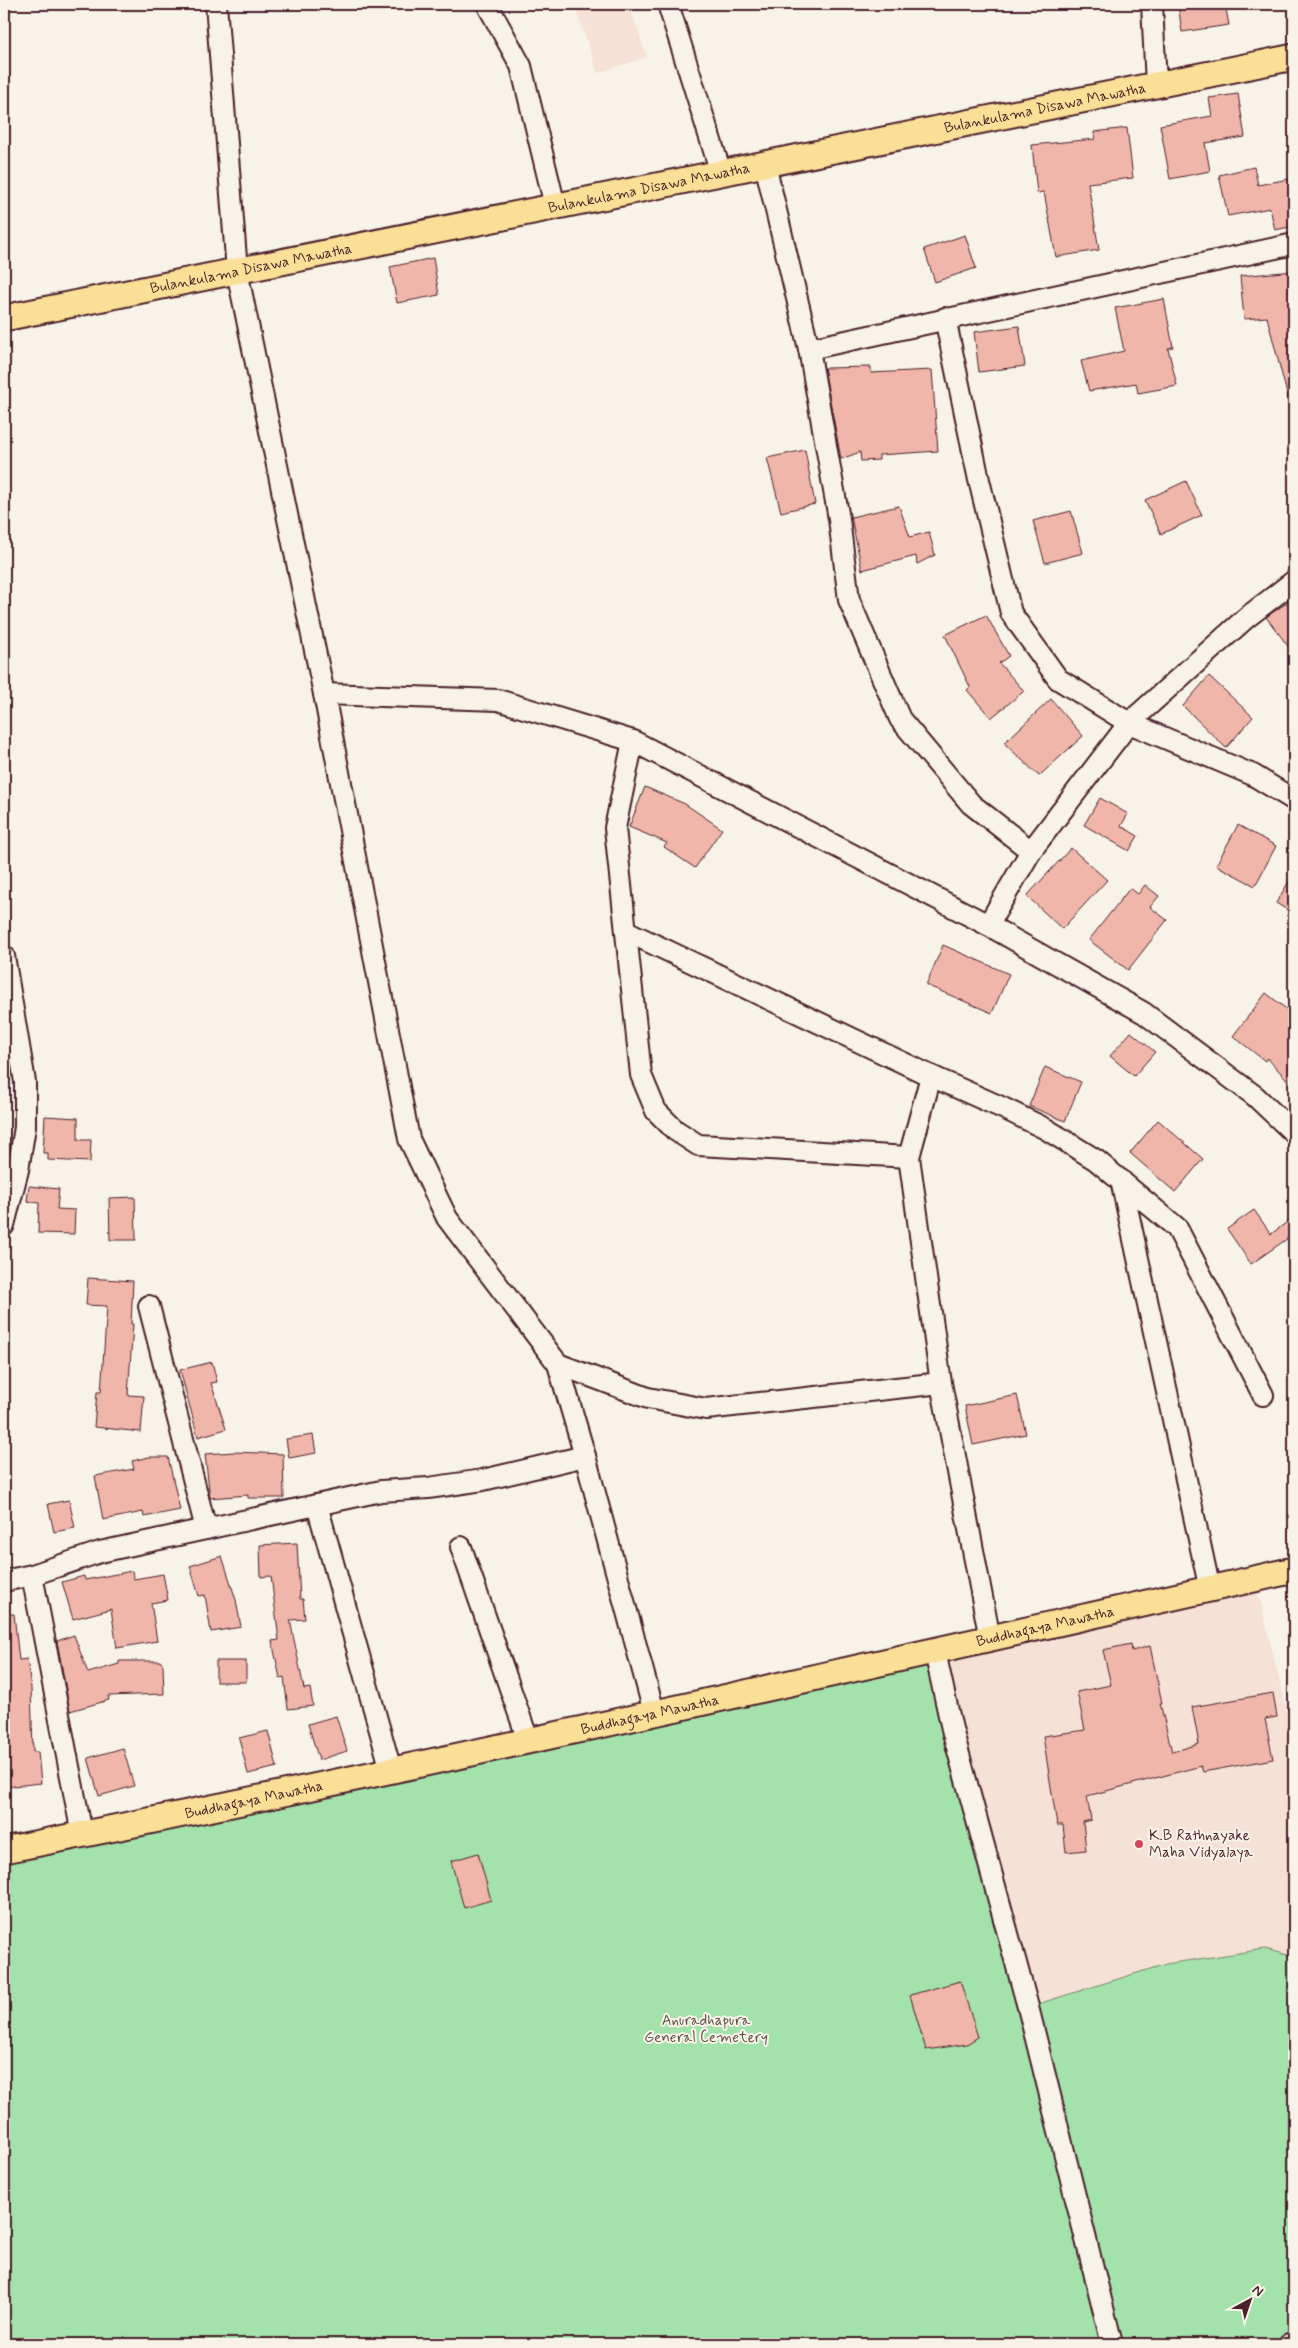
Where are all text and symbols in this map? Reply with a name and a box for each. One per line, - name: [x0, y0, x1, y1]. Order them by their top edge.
- street label: Bulankulama Disawa Mawatha: [942, 78, 1148, 139]
- street label: Bulankulama Disawa Mawatha: [546, 158, 752, 219]
- street label: Bulankulama Disawa Mawatha: [149, 239, 354, 299]
- street label: Buddhagaya Mawatha: [974, 1602, 1117, 1652]
- street label: Buddhagaya Mawatha: [579, 1690, 721, 1740]
- street label: Buddhagaya Mawatha: [183, 1776, 325, 1824]
- place label: K.B Rathnayake Maha Vidyalaya: [1149, 1826, 1254, 1863]
- marker: K.B Rathnayake Maha Vidyalaya: [1133, 1838, 1145, 1850]
- park label: Anuradhapura General Cemetery: [644, 2011, 768, 2048]
- north arrow: [1226, 2276, 1276, 2326]
- text: N: [1248, 2281, 1267, 2301]

